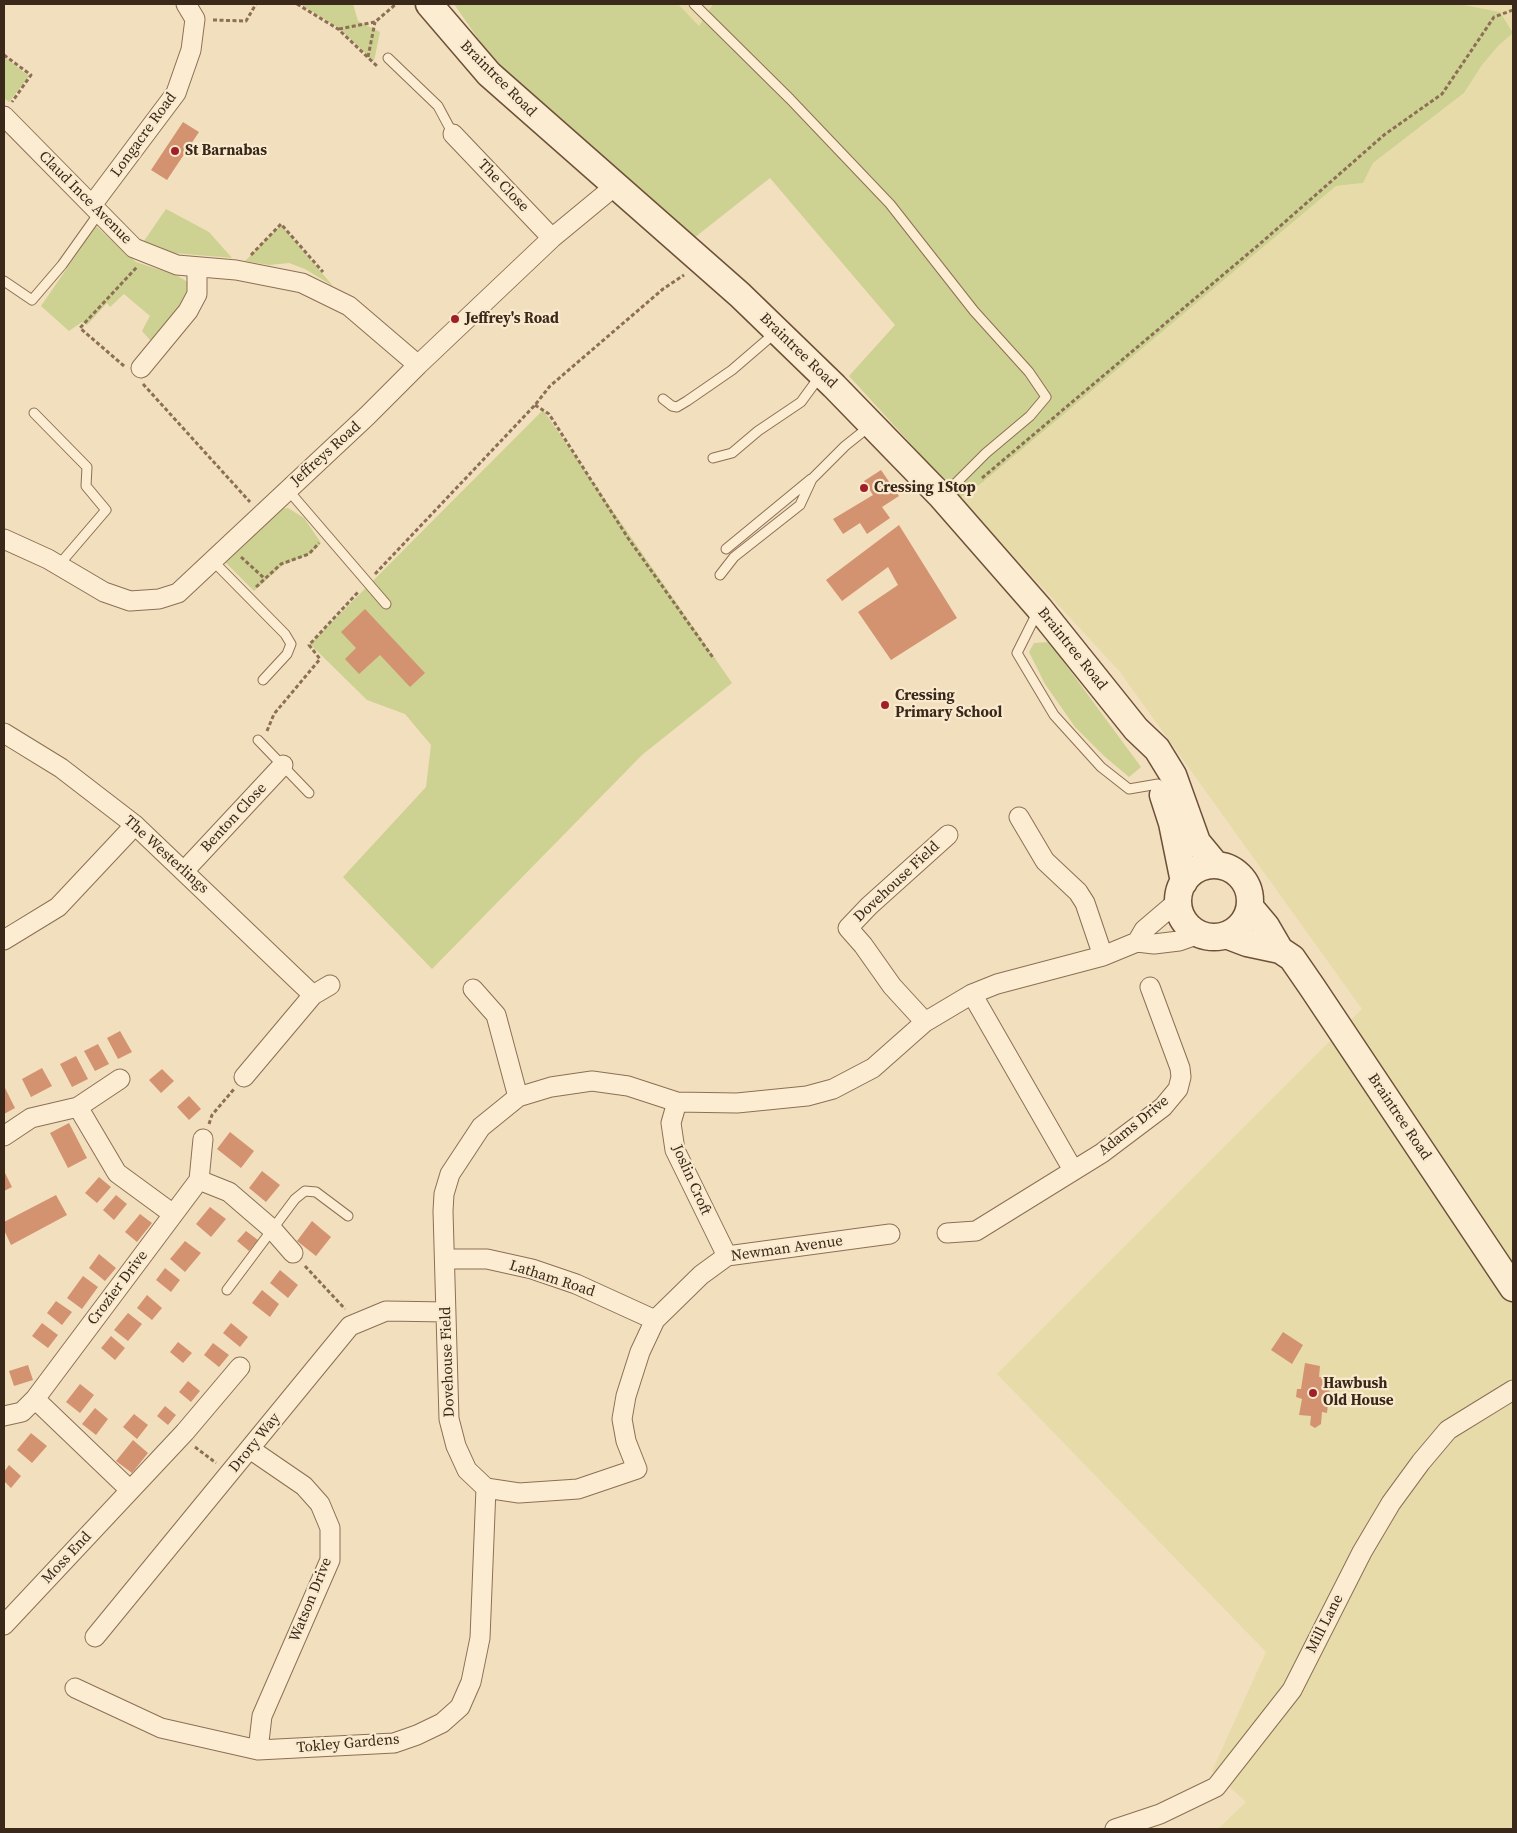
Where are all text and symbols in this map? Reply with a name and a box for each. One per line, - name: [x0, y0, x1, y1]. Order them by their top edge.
- street label: Braintree Road: [456, 37, 540, 121]
- street label: Longacre Road: [107, 89, 181, 181]
- place label: St Barnabas: [185, 142, 267, 160]
- marker: St Barnabas: [169, 145, 181, 157]
- street label: Claud Ince Avenue: [35, 148, 135, 248]
- street label: The Close: [474, 156, 532, 216]
- place label: Jeffrey's Road: [465, 310, 559, 328]
- street label: Braintree Road: [756, 310, 840, 392]
- marker: Jeffrey's Road: [449, 313, 461, 325]
- street label: Jeffreys Road: [287, 418, 365, 490]
- place label: Cressing 1Stop: [874, 479, 976, 497]
- marker: Cressing 1Stop: [858, 482, 870, 494]
- street label: Braintree Road: [1033, 604, 1111, 694]
- place label: Cressing Primary School: [895, 687, 1002, 722]
- marker: Cressing Primary School: [879, 699, 891, 711]
- street label: Benton Close: [197, 780, 271, 856]
- street label: The Westerlings: [120, 812, 212, 898]
- street label: Dovehouse Field: [850, 838, 944, 926]
- street label: Braintree Road: [1363, 1070, 1435, 1164]
- street label: Adams Drive: [1095, 1092, 1173, 1160]
- street label: Joslin Croft: [668, 1142, 714, 1218]
- street label: Newman Avenue: [730, 1232, 844, 1266]
- street label: Crozier Drive: [84, 1247, 152, 1329]
- street label: Latham Road: [507, 1257, 597, 1301]
- street label: Dovehouse Field: [437, 1306, 459, 1418]
- place label: Hawbush Old House: [1323, 1375, 1394, 1410]
- marker: Hawbush Old House: [1307, 1387, 1319, 1399]
- street label: Drory Way: [226, 1410, 284, 1476]
- street label: Moss End: [38, 1528, 96, 1588]
- street label: Watson Drive: [286, 1555, 336, 1645]
- street label: Mill Lane: [1303, 1592, 1347, 1656]
- street label: Tokley Gardens: [296, 1731, 400, 1757]

